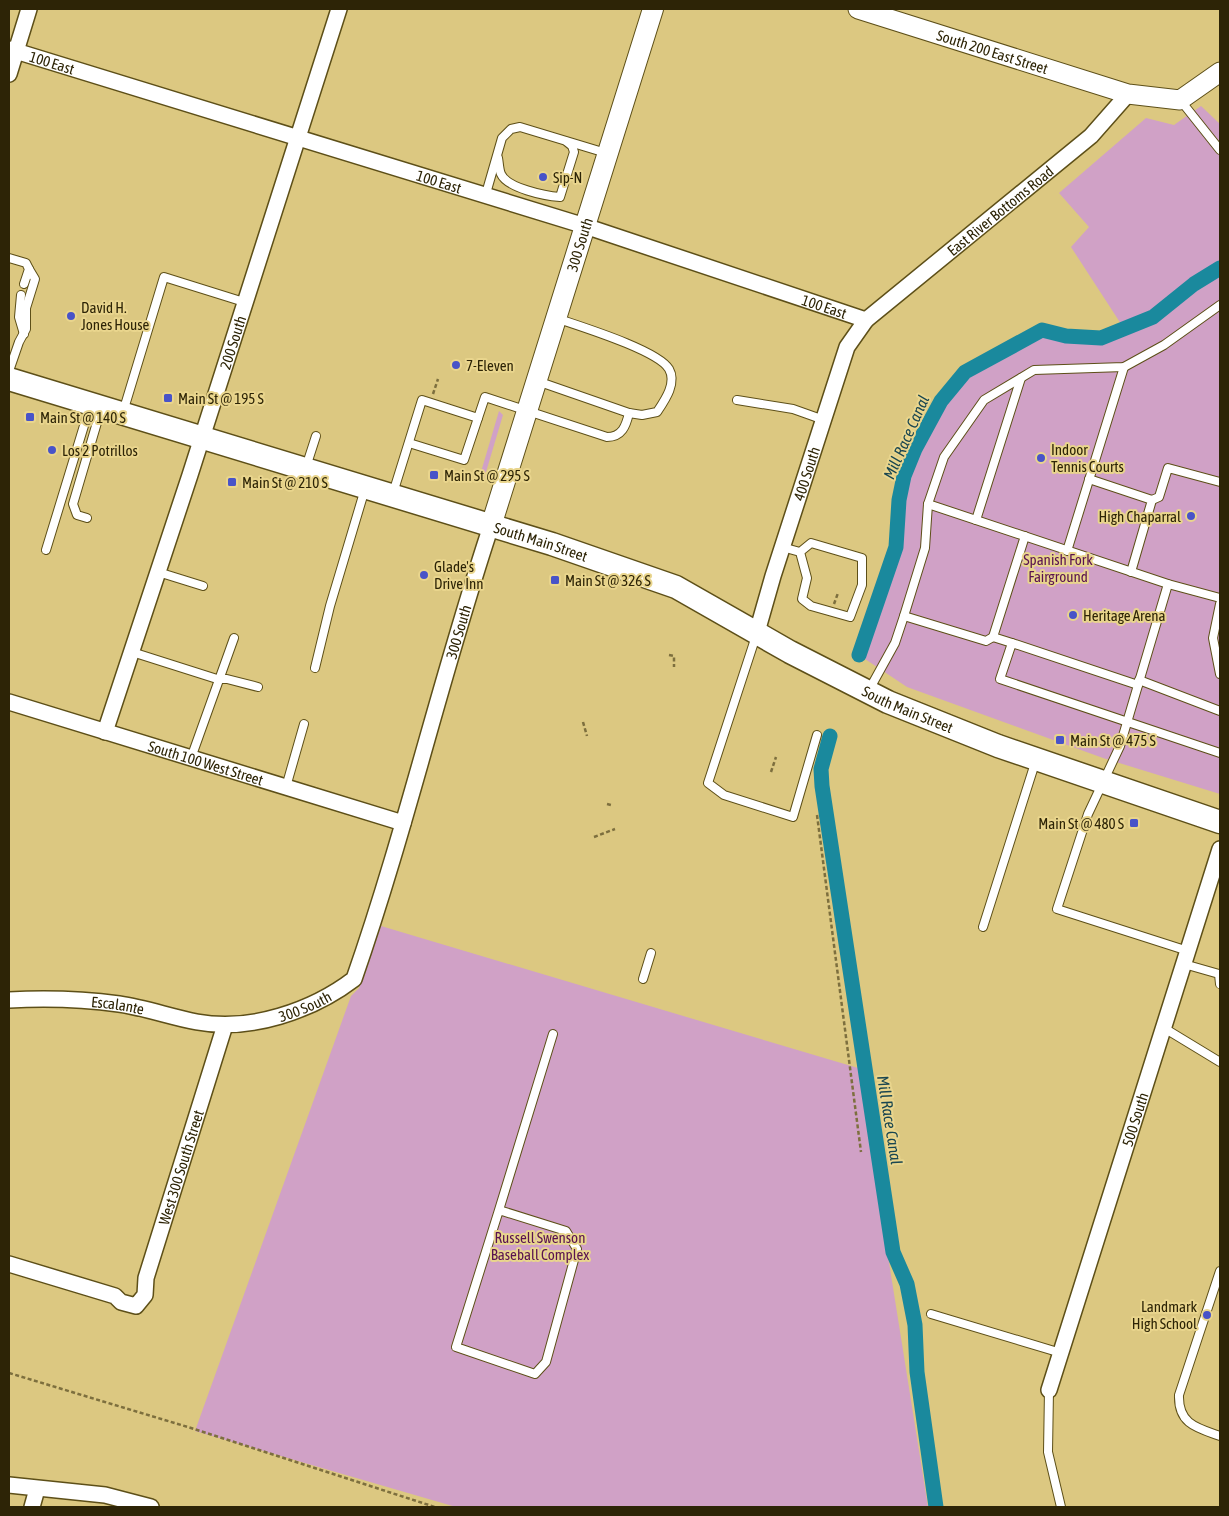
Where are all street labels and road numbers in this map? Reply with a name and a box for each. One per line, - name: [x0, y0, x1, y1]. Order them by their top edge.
- street label: South 200 East Street: [935, 26, 1050, 77]
- street label: 100 East: [27, 47, 77, 77]
- street label: East River Bottoms Road: [944, 162, 1056, 259]
- street label: 100 East: [415, 166, 464, 196]
- street label: 300 South: [563, 215, 596, 274]
- street label: 100 East: [800, 291, 849, 321]
- street label: 200 South: [216, 313, 249, 371]
- street label: 400 South: [790, 444, 823, 502]
- street label: South Main Street: [492, 518, 590, 564]
- street label: 300 South: [442, 603, 474, 661]
- street label: South Main Street: [860, 682, 956, 736]
- street label: South 100 West Street: [146, 737, 266, 788]
- street label: 300 South: [277, 987, 334, 1025]
- street label: Escalante: [90, 992, 146, 1017]
- street label: 500 South: [1118, 1090, 1151, 1148]
- street label: West 300 South Street: [155, 1108, 206, 1227]

